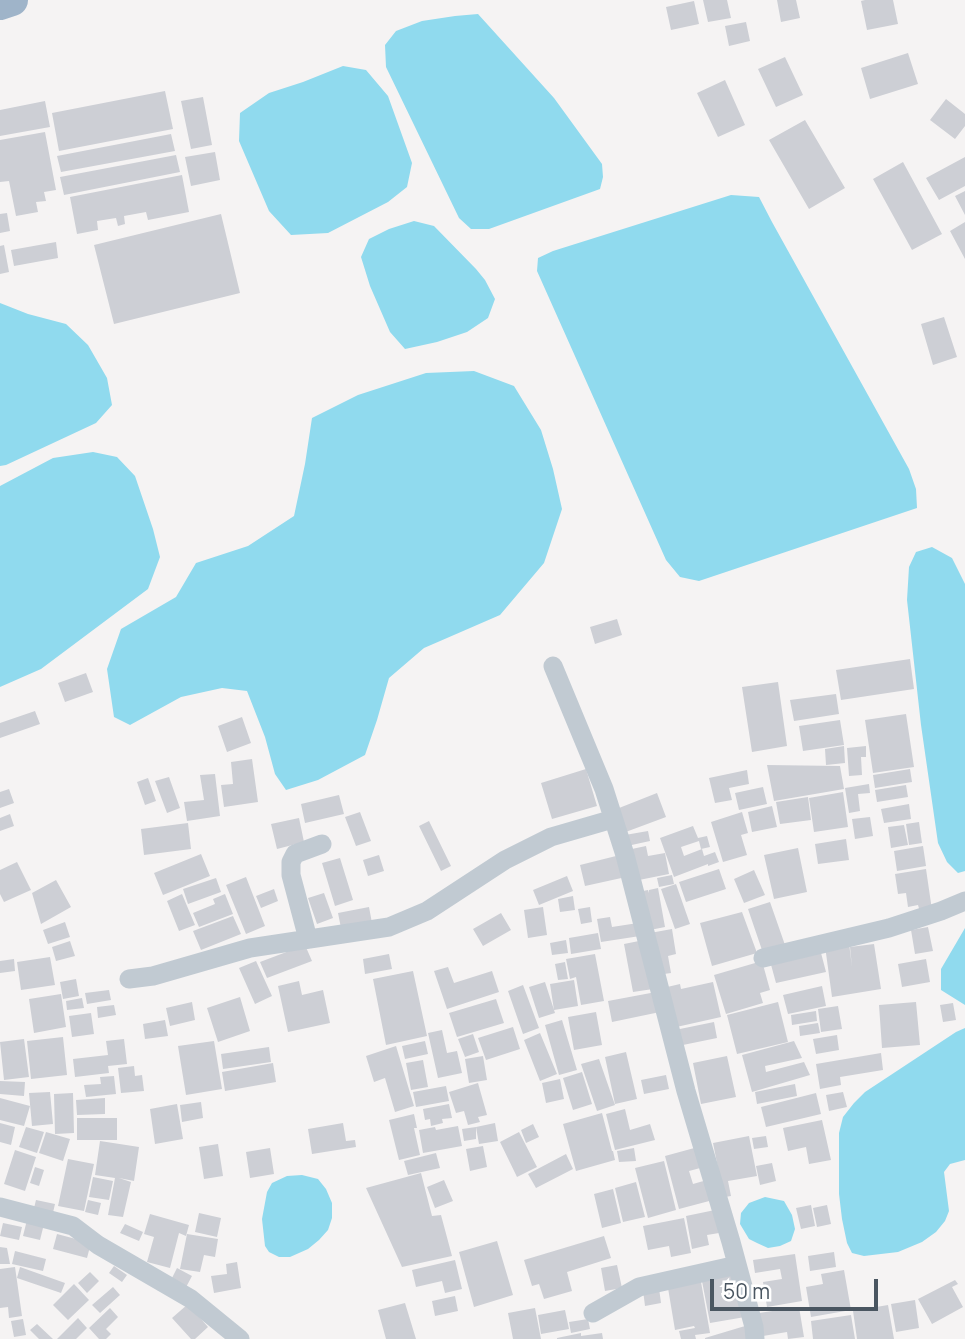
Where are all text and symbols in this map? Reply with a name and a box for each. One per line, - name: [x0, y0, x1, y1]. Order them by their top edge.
- scale bar: [713, 1266, 881, 1310]
- text: 50 m: [723, 1277, 770, 1305]

